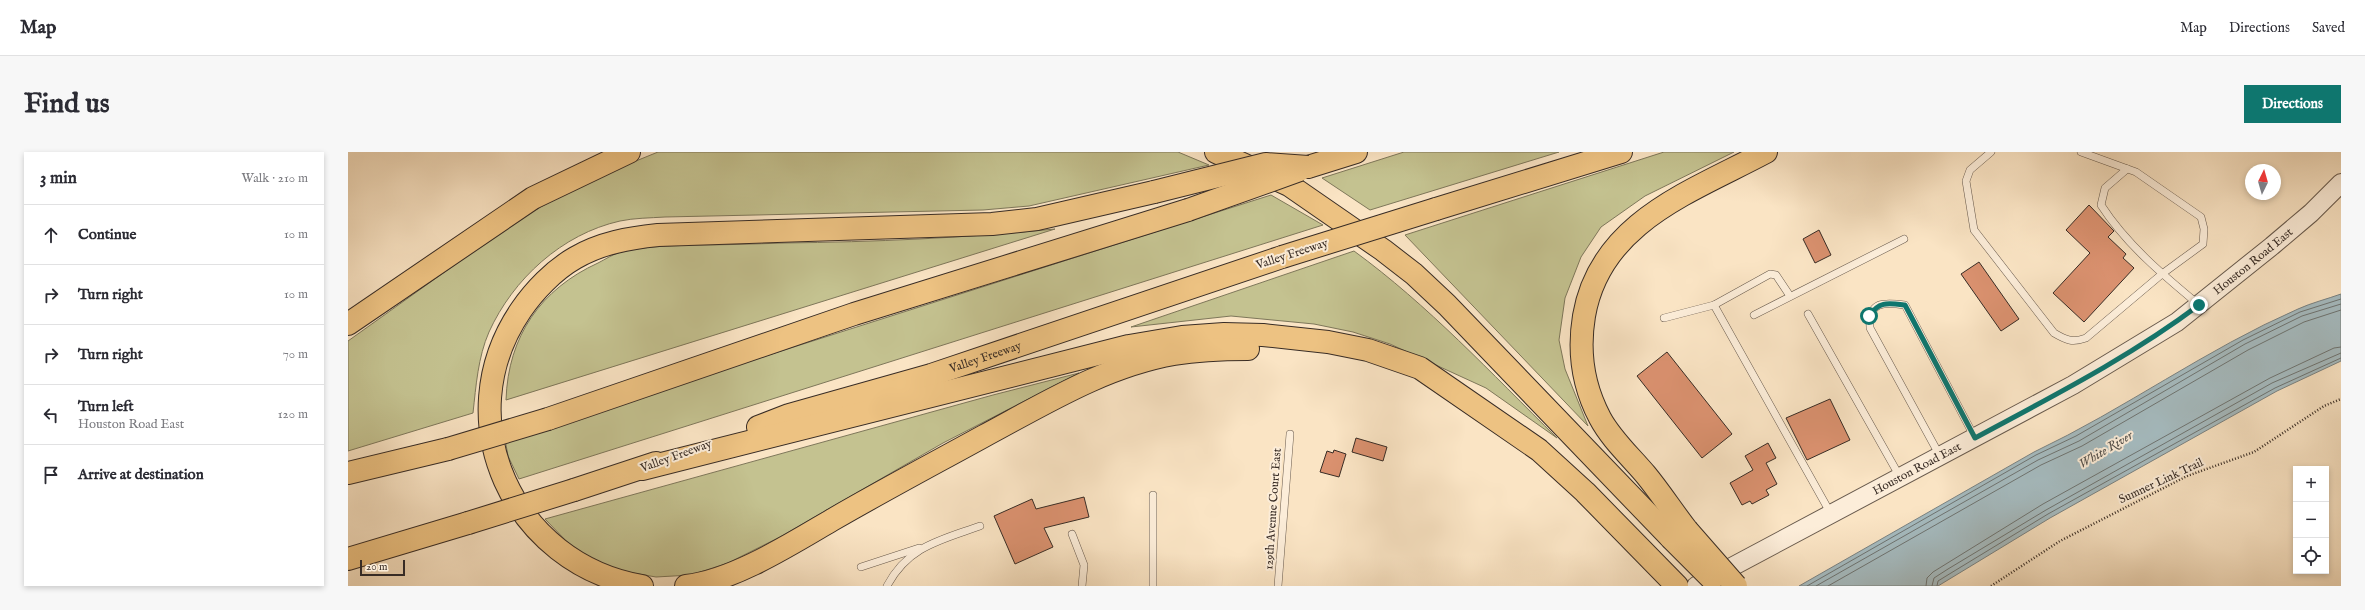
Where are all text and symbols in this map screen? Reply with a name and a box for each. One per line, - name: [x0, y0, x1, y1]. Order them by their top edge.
- text: Map: [20, 16, 56, 40]
- text: Map: [2180, 19, 2207, 37]
- text: Directions: [2229, 19, 2290, 37]
- text: Saved: [2312, 19, 2345, 37]
- button: Directions: [2244, 85, 2341, 123]
- text: Find us: [24, 87, 110, 122]
- north arrow: [2245, 164, 2281, 200]
- text: 3 min: [40, 168, 77, 189]
- text: Walk · 210 m: [242, 170, 308, 187]
- icon: ahead: [40, 224, 62, 246]
- street label: Houston Road East: [2210, 224, 2296, 298]
- text: Continue: [78, 225, 136, 244]
- text: 10 m: [284, 226, 308, 243]
- street label: Valley Freeway: [1253, 235, 1330, 273]
- icon: right: [40, 284, 62, 306]
- text: Turn right: [78, 285, 143, 304]
- text: 10 m: [284, 286, 308, 303]
- route end: [2190, 296, 2208, 314]
- route start: [1860, 307, 1878, 325]
- street label: Valley Freeway: [947, 338, 1023, 376]
- icon: right: [40, 344, 62, 366]
- text: Turn right: [78, 345, 143, 364]
- text: 70 m: [283, 346, 308, 363]
- text: Turn left: [78, 397, 134, 416]
- icon: left: [40, 404, 62, 426]
- text: 120 m: [278, 406, 308, 423]
- text: Houston Road East: [78, 416, 184, 433]
- water label: White River: [2076, 427, 2137, 473]
- street label: Valley Freeway: [637, 436, 714, 476]
- street label: Houston Road East: [1870, 439, 1963, 498]
- street label: 129th Avenue Court East: [1261, 448, 1285, 570]
- street label: Sumner Link Trail: [2116, 455, 2206, 507]
- icon: arrive: [40, 464, 62, 486]
- text: Arrive at destination: [78, 465, 204, 484]
- map controls: [2293, 466, 2329, 574]
- button: +: [2293, 466, 2329, 502]
- button: −: [2293, 502, 2329, 538]
- button: locate: [2293, 538, 2329, 574]
- scale bar: [360, 558, 405, 577]
- text: 20 m: [366, 560, 387, 574]

